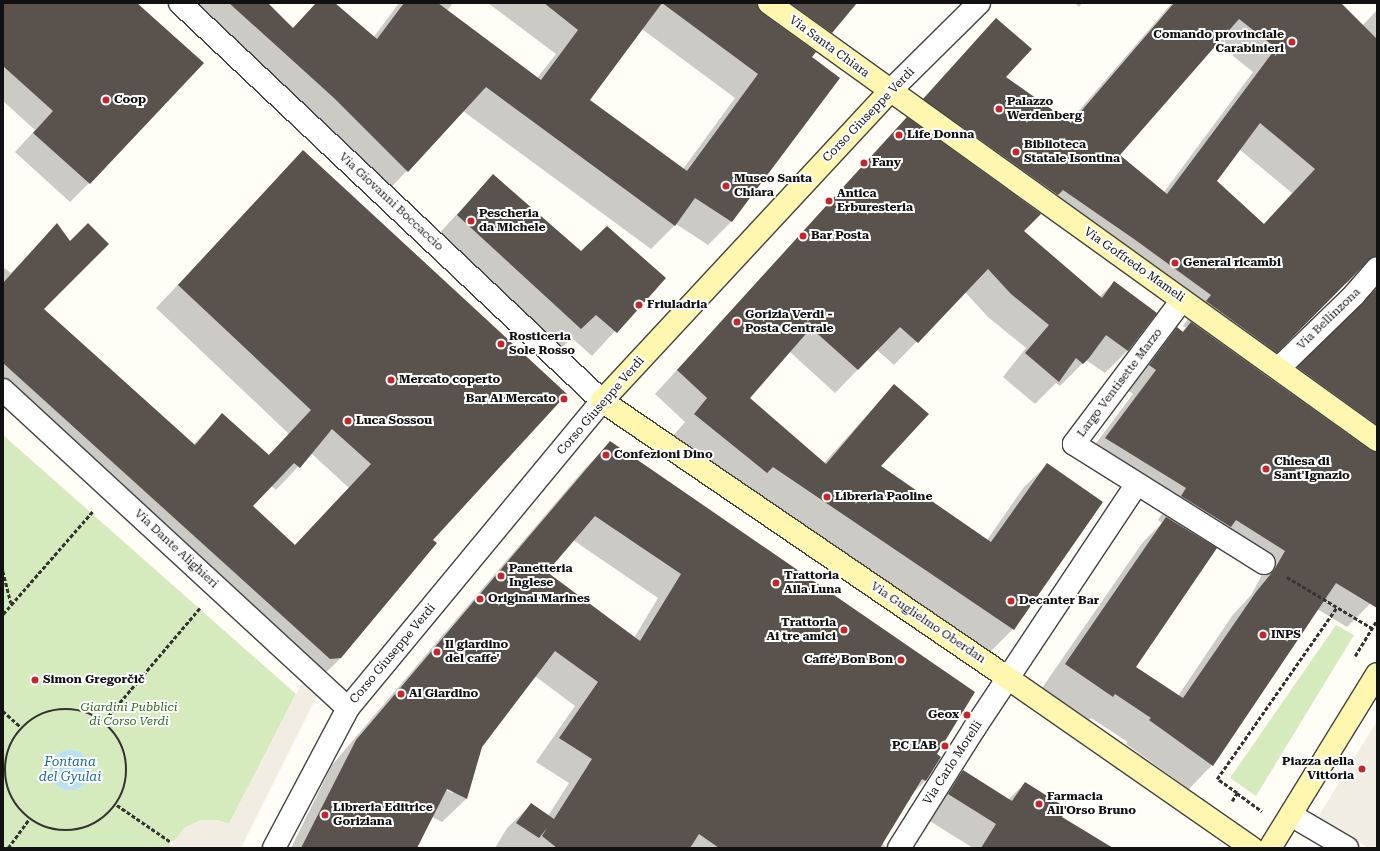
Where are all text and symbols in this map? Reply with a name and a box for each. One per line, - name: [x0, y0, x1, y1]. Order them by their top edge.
- street label: Via Santa Chiara: [786, 13, 872, 81]
- place label: Comando provinciale Carabinieri: [1153, 28, 1284, 56]
- marker: Comando provinciale Carabinieri: [1287, 37, 1297, 47]
- street label: Corso Giuseppe Verdi: [820, 65, 918, 165]
- place label: Coop: [114, 93, 146, 107]
- marker: Coop: [101, 95, 111, 105]
- place label: Palazzo Werdenberg: [1007, 95, 1082, 123]
- marker: Palazzo Werdenberg: [994, 104, 1004, 114]
- place label: Life Donna: [907, 128, 974, 142]
- marker: Life Donna: [894, 130, 904, 140]
- place label: Biblioteca Statale Isontina: [1024, 138, 1120, 166]
- marker: Biblioteca Statale Isontina: [1011, 147, 1021, 157]
- street label: Via Giovanni Boccaccio: [336, 150, 446, 254]
- place label: Fany: [872, 156, 901, 170]
- marker: Fany: [859, 158, 869, 168]
- place label: Museo Santa Chiara: [734, 172, 812, 200]
- marker: Museo Santa Chiara: [721, 181, 731, 191]
- place label: Antica Erburesteria: [837, 187, 913, 215]
- marker: Antica Erburesteria: [824, 196, 834, 206]
- place label: Pescheria da Michele: [479, 207, 546, 235]
- marker: Pescheria da Michele: [466, 216, 476, 226]
- street label: Via Goffredo Mameli: [1081, 225, 1187, 305]
- place label: Bar Posta: [811, 229, 869, 243]
- marker: Bar Posta: [798, 231, 808, 241]
- place label: General ricambi: [1183, 256, 1281, 270]
- marker: General ricambi: [1170, 258, 1180, 268]
- street label: Via Bellinzona: [1294, 285, 1364, 353]
- place label: Friuladria: [647, 298, 707, 312]
- marker: Friuladria: [634, 300, 644, 310]
- place label: Gorizia Verdi - Posta Centrale: [745, 308, 834, 336]
- marker: Gorizia Verdi - Posta Centrale: [732, 317, 742, 327]
- street label: Largo Ventisette Marzo: [1074, 326, 1166, 440]
- place label: Rosticeria Sole Rosso: [509, 330, 575, 358]
- marker: Rosticeria Sole Rosso: [496, 339, 506, 349]
- street label: Corso Giuseppe Verdi: [554, 354, 648, 458]
- place label: Mercato coperto: [399, 373, 500, 387]
- marker: Mercato coperto: [386, 375, 396, 385]
- place label: Bar Al Mercato: [466, 392, 556, 406]
- marker: Bar Al Mercato: [559, 394, 569, 404]
- place label: Luca Sossou: [356, 414, 432, 428]
- marker: Luca Sossou: [343, 416, 353, 426]
- place label: Confezioni Dino: [614, 448, 713, 462]
- marker: Confezioni Dino: [601, 450, 611, 460]
- place label: Chiesa di Sant'Ignazio: [1274, 455, 1350, 483]
- marker: Chiesa di Sant'Ignazio: [1261, 464, 1271, 474]
- place label: Libreria Paoline: [835, 490, 932, 504]
- marker: Libreria Paoline: [822, 492, 832, 502]
- street label: Via Dante Alighieri: [131, 507, 221, 591]
- place label: Panetteria Inglese: [509, 562, 573, 590]
- place label: Trattoria Alla Luna: [784, 569, 841, 597]
- marker: Panetteria Inglese: [496, 571, 506, 581]
- marker: Trattoria Alla Luna: [771, 578, 781, 588]
- street label: Via Guglielmo Oberdan: [868, 579, 988, 667]
- place label: Original Marines: [488, 592, 590, 606]
- marker: Original Marines: [475, 594, 485, 604]
- place label: Decanter Bar: [1019, 594, 1099, 608]
- marker: Decanter Bar: [1006, 596, 1016, 606]
- street label: Corso Giuseppe Verdi: [347, 601, 439, 707]
- place label: Trattoria Ai tre amici: [766, 616, 836, 644]
- marker: Trattoria Ai tre amici: [839, 625, 849, 635]
- place label: INPS: [1271, 628, 1301, 642]
- marker: INPS: [1258, 630, 1268, 640]
- place label: Il giardino del caffe': [445, 638, 508, 666]
- marker: Il giardino del caffe': [432, 647, 442, 657]
- place label: Caffe' Bon Bon: [804, 653, 893, 667]
- marker: Caffe' Bon Bon: [896, 655, 906, 665]
- place label: Simon Gregorčič: [43, 673, 145, 687]
- marker: Simon Gregorčič: [30, 675, 40, 685]
- place label: Al Giardino: [409, 687, 478, 701]
- marker: Al Giardino: [396, 689, 406, 699]
- park label: Giardini Pubblici di Corso Verdi: [80, 701, 178, 729]
- place label: Geox: [928, 708, 959, 722]
- marker: Geox: [962, 710, 972, 720]
- street label: Via Carlo Morelli: [921, 718, 985, 808]
- place label: PC LAB: [892, 739, 937, 753]
- marker: PC LAB: [940, 741, 950, 751]
- water label: Fontana del Gyulai: [39, 755, 101, 786]
- place label: Piazza della Vittoria: [1282, 755, 1354, 783]
- marker: Piazza della Vittoria: [1357, 764, 1367, 774]
- place label: Farmacia All'Orso Bruno: [1047, 790, 1136, 818]
- marker: Farmacia All'Orso Bruno: [1034, 799, 1044, 809]
- place label: Libreria Editrice Goriziana: [333, 801, 433, 829]
- marker: Libreria Editrice Goriziana: [320, 810, 330, 820]

